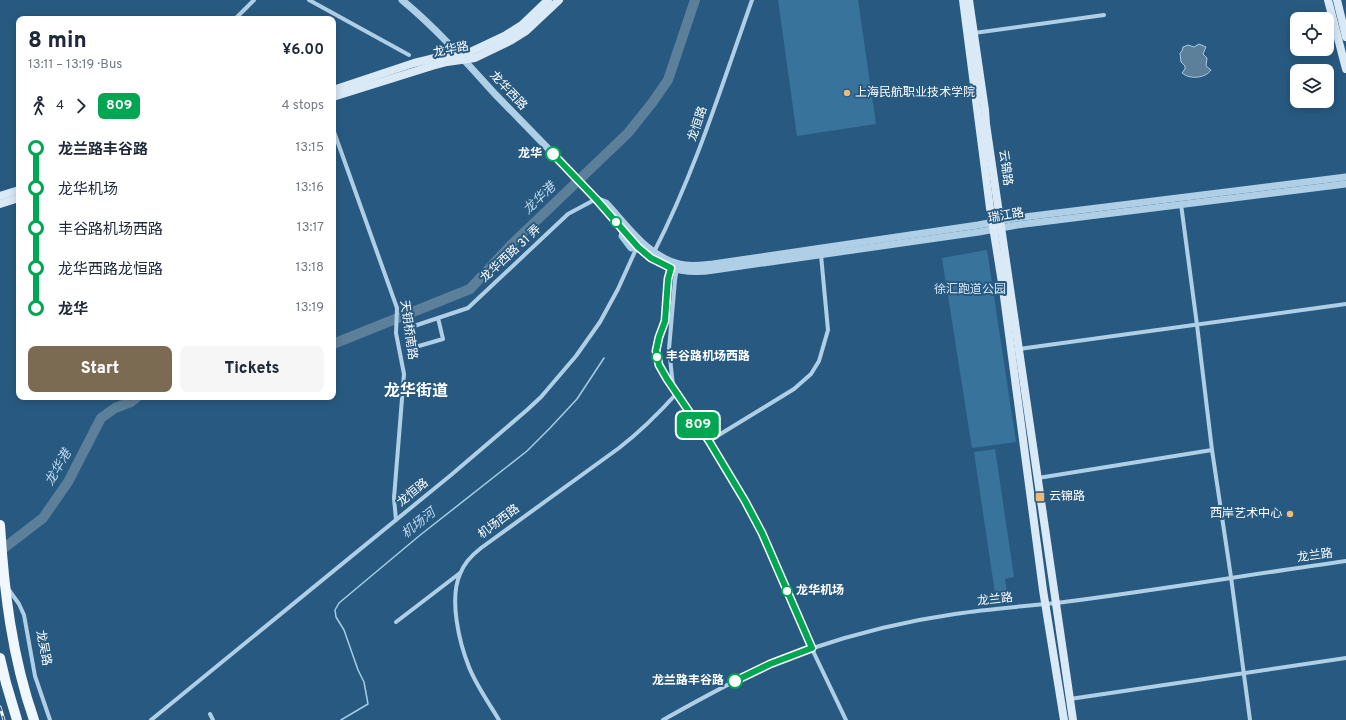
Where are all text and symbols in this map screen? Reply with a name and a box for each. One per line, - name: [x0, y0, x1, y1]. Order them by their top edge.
- map controls: [1290, 12, 1334, 108]
- button: locate: [1290, 12, 1334, 56]
- text: 8 min: [28, 28, 87, 55]
- street label: 龙华路: [432, 39, 470, 61]
- text: ¥6.00: [282, 41, 324, 60]
- text: 13:11 – 13:19 · Bus: [28, 57, 122, 73]
- button: layers: [1290, 64, 1334, 108]
- street label: 龙华西路: [486, 68, 530, 114]
- place label: 上海民航职业技术学院: [855, 85, 975, 101]
- marker: 上海民航职业技术学院: [842, 88, 852, 98]
- icon: walk: [28, 95, 50, 117]
- icon: forward: [70, 95, 92, 117]
- text: 809: [106, 97, 132, 114]
- text: 4: [56, 98, 64, 114]
- text: 4 stops: [282, 98, 324, 114]
- street label: 龙恒路: [685, 104, 711, 144]
- text: 13:15: [295, 140, 324, 156]
- text: 龙兰路丰谷路: [58, 141, 148, 160]
- place label: 龙华: [518, 146, 542, 162]
- marker: 龙华: [545, 146, 561, 162]
- street label: 云锦路: [995, 149, 1015, 187]
- water label: 龙华港: [520, 178, 561, 218]
- text: 13:16: [296, 180, 324, 196]
- text: 龙华机场: [58, 181, 118, 200]
- street label: 瑞江路: [987, 205, 1025, 227]
- unlabelled marker: [610, 216, 622, 228]
- text: 13:17: [297, 220, 324, 236]
- text: 丰谷路机场西路: [58, 221, 163, 240]
- street label: 龙华西路 31 弄: [477, 222, 545, 286]
- text: 13:18: [296, 260, 324, 276]
- text: 龙华西路龙恒路: [58, 261, 163, 280]
- park label: 徐汇跑道公园: [934, 282, 1006, 298]
- street label: 天钥桥南路: [396, 299, 420, 361]
- text: 13:19: [296, 300, 324, 316]
- text: 龙华: [58, 301, 88, 320]
- button: Start: [28, 346, 172, 392]
- button: Tickets: [180, 346, 324, 392]
- place label: 丰谷路机场西路: [666, 349, 750, 365]
- marker: 丰谷路机场西路: [651, 351, 663, 363]
- district label: 龙华街道: [384, 381, 448, 402]
- line badge: 809: [675, 412, 721, 438]
- text: 809: [685, 416, 711, 433]
- water label: 龙华港: [42, 445, 77, 489]
- street label: 龙恒路: [394, 475, 432, 511]
- place label: 云锦路: [1049, 489, 1085, 505]
- marker: 云锦路: [1034, 491, 1046, 503]
- street label: 机场西路: [475, 501, 523, 543]
- water label: 机场河: [399, 504, 442, 542]
- place label: 西岸艺术中心: [1210, 506, 1282, 522]
- marker: 西岸艺术中心: [1285, 509, 1295, 519]
- street label: 龙兰路: [1296, 546, 1334, 566]
- place label: 龙华机场: [796, 583, 844, 599]
- marker: 龙华机场: [781, 585, 793, 597]
- street label: 龙兰路: [976, 590, 1014, 610]
- street label: 龙吴路: [32, 629, 54, 667]
- place label: 龙兰路丰谷路: [652, 673, 724, 689]
- marker: 龙兰路丰谷路: [727, 673, 743, 689]

